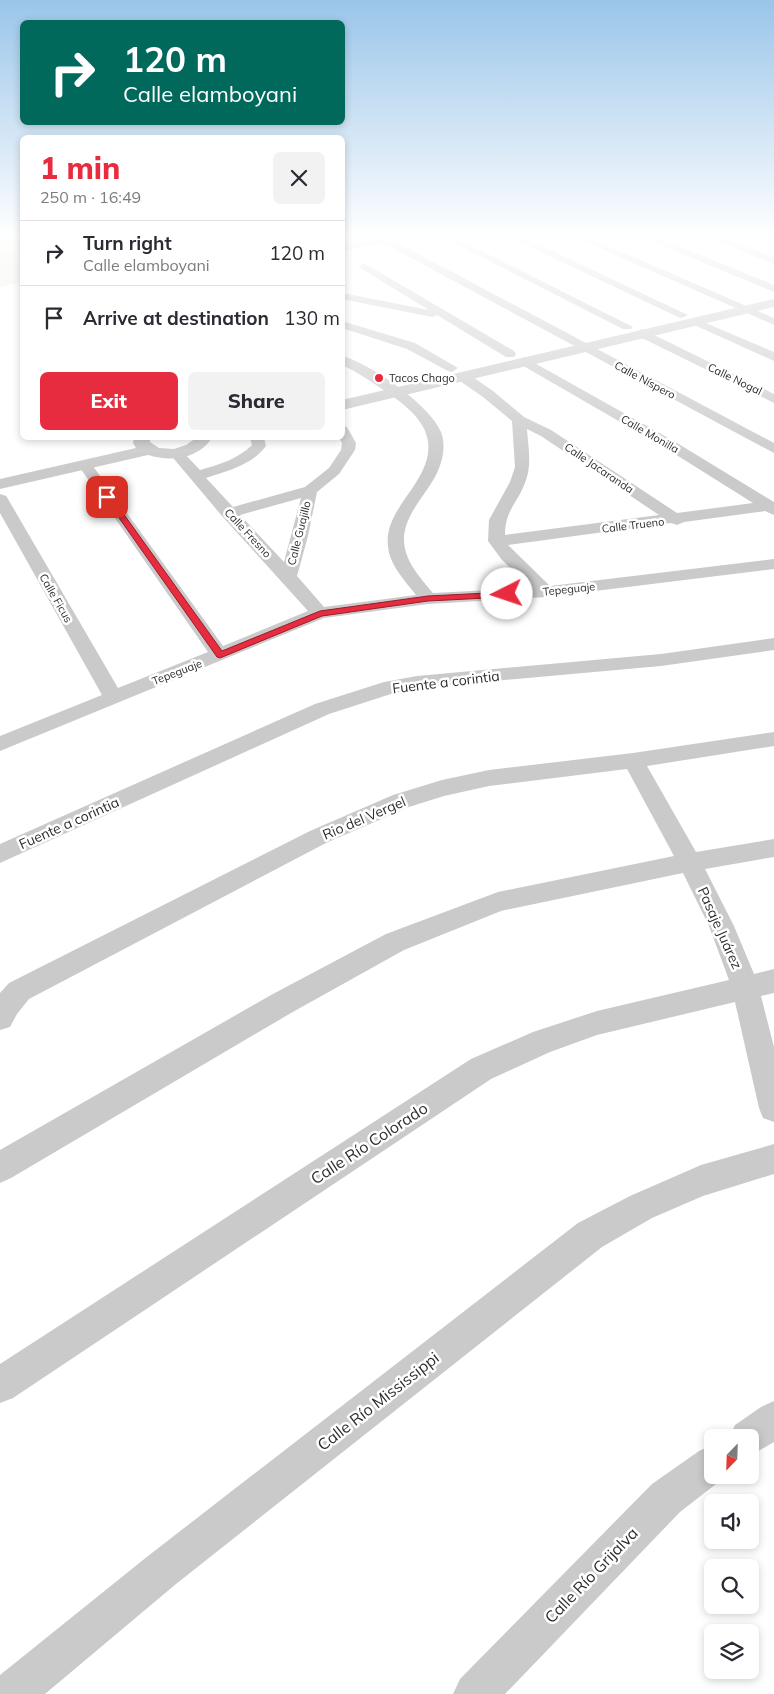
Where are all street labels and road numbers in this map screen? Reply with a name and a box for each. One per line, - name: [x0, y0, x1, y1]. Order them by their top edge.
- street label: Calle Níspero: [612, 358, 678, 402]
- street label: Calle Nogal: [706, 360, 764, 398]
- street label: Calle Monilla: [619, 412, 681, 456]
- street label: Calle Jacaranda: [562, 440, 636, 496]
- street label: Calle Guajillo: [284, 499, 314, 567]
- street label: Calle Fresno: [222, 505, 274, 561]
- street label: Calle Trueno: [601, 514, 665, 536]
- street label: Calle Ficus: [36, 571, 76, 625]
- street label: Tepeguaje: [542, 579, 596, 599]
- street label: Tepeguaje: [150, 656, 204, 688]
- street label: Fuente a corintia: [391, 666, 501, 698]
- street label: Rio del Vergel: [320, 792, 408, 844]
- street label: Fuente a corintia: [16, 793, 122, 853]
- street label: Pasaje Juárez: [694, 884, 746, 972]
- street label: Calle Río Colorado: [307, 1098, 431, 1188]
- street label: Calle Río Mississippi: [313, 1347, 443, 1455]
- street label: Calle Río Grijalva: [540, 1523, 642, 1627]

